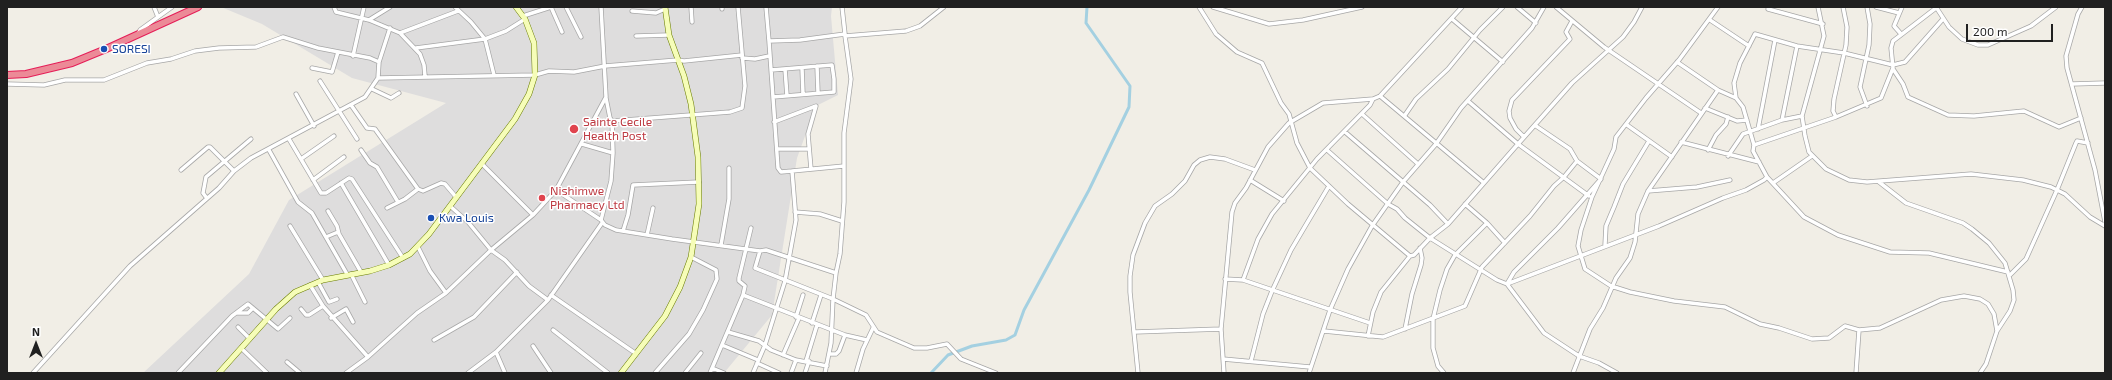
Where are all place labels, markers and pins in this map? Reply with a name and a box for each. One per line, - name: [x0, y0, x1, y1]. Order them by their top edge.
- place label: SORESI: [112, 42, 151, 56]
- marker: SORESI: [99, 44, 109, 54]
- place label: Sainte Cecile Health Post: [583, 115, 652, 143]
- marker: Sainte Cecile Health Post: [568, 123, 580, 135]
- place label: Nishimwe Pharmacy Ltd: [550, 184, 625, 212]
- marker: Nishimwe Pharmacy Ltd: [537, 193, 547, 203]
- place label: Kwa Louis: [439, 211, 494, 225]
- marker: Kwa Louis: [426, 213, 436, 223]

